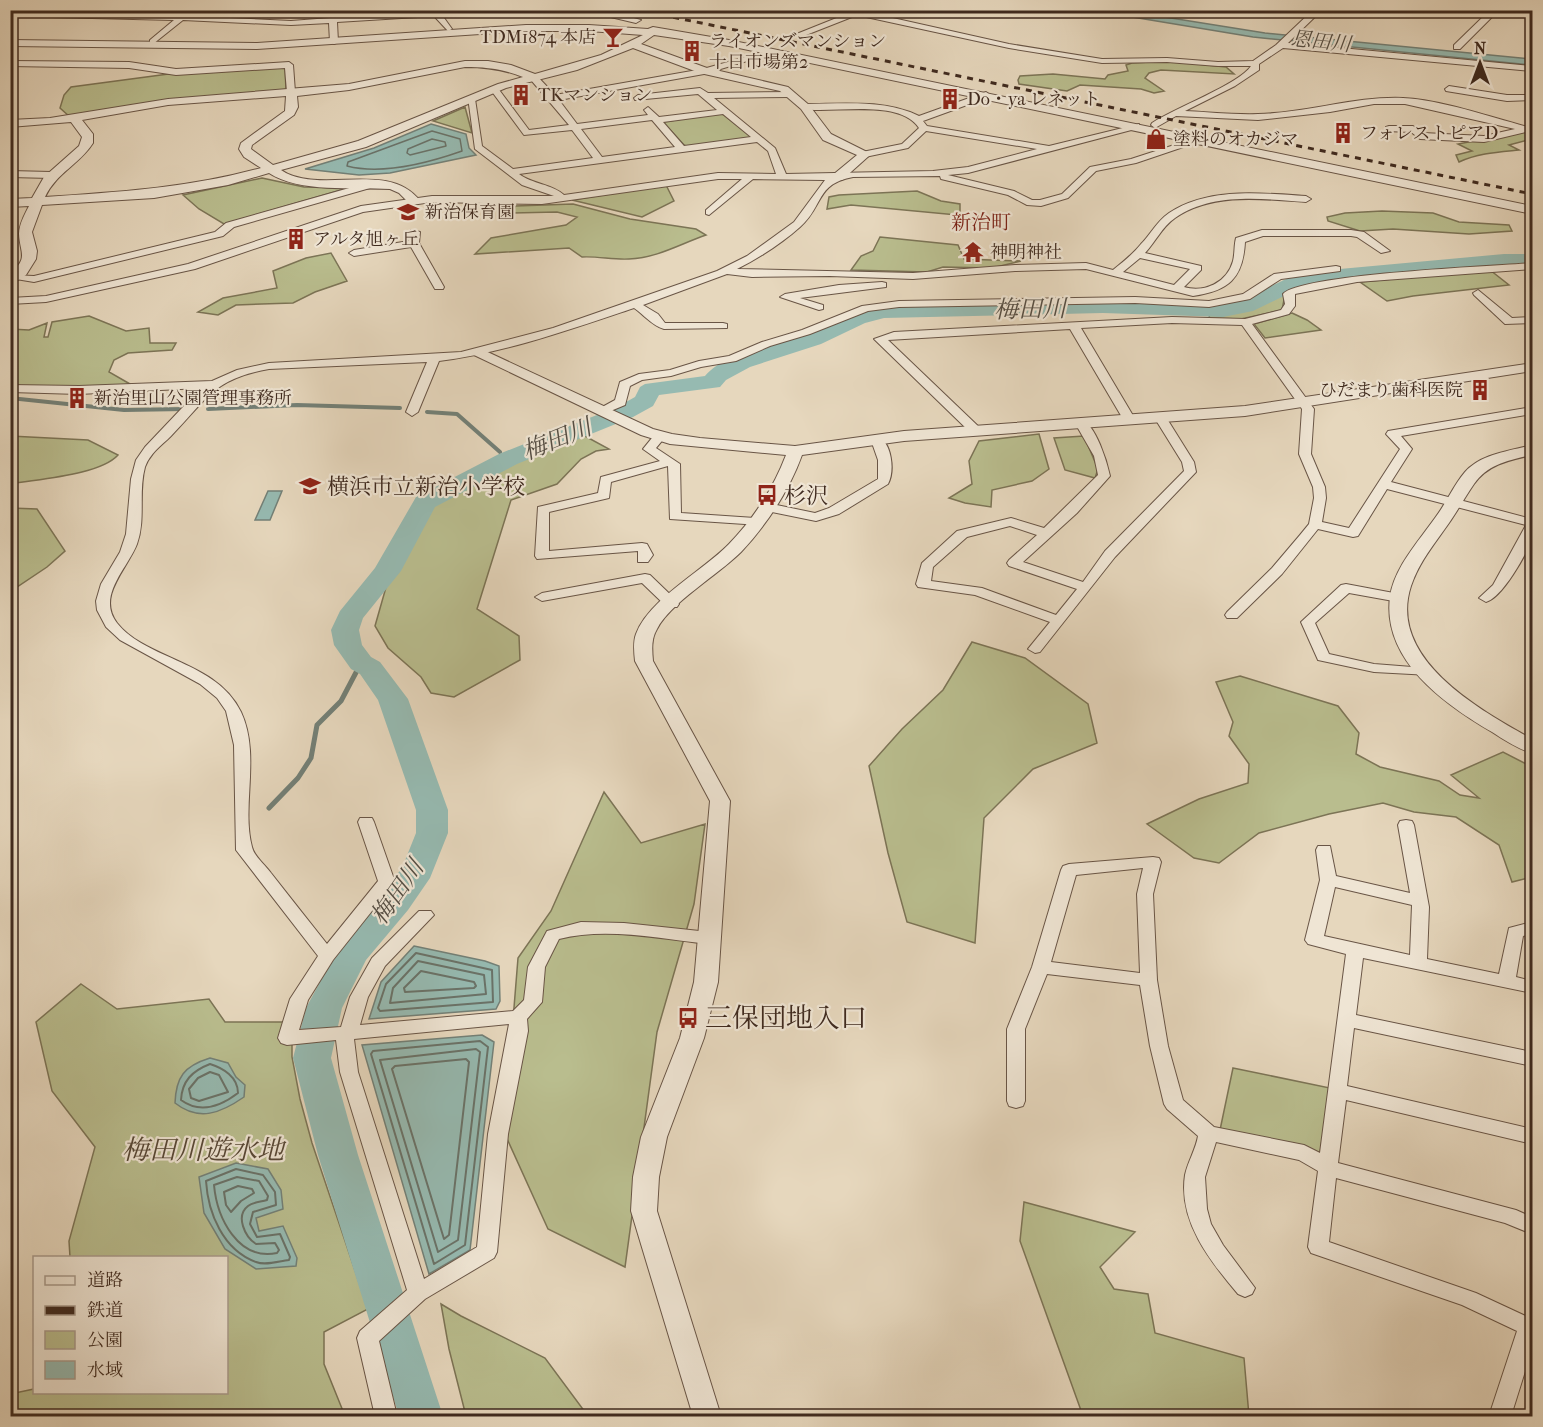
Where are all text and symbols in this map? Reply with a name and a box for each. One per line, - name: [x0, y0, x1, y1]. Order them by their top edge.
- bar icon: TDM1874 本店: [601, 25, 625, 49]
- place label: TDM1874 本店: [480, 27, 596, 48]
- water label: 恩田川: [1290, 27, 1354, 56]
- place label: ライオンズマンション 十日市場第2: [709, 31, 886, 73]
- north arrow: [1450, 33, 1510, 93]
- building icon: ライオンズマンション 十日市場第2: [680, 39, 704, 63]
- text: N: [1474, 39, 1487, 58]
- building icon: TKマンション: [509, 83, 533, 107]
- place label: TKマンション: [538, 85, 652, 106]
- building icon: Do・ya レネット: [938, 87, 962, 111]
- place label: Do・ya レネット: [967, 89, 1101, 110]
- building icon: フォレストピアD: [1331, 121, 1355, 145]
- place label: フォレストピアD: [1360, 123, 1498, 144]
- shop icon: 塗料のオカジマ: [1144, 127, 1168, 151]
- place label: 塗料のオカジマ: [1173, 129, 1298, 150]
- school or university icon: 新治保育園: [396, 200, 420, 224]
- place label: 新治保育園: [425, 202, 515, 223]
- district label: 新治町: [951, 211, 1011, 234]
- building icon: アルタ旭ヶ丘: [284, 227, 308, 251]
- place label: アルタ旭ヶ丘: [313, 229, 420, 250]
- temple icon: 神明神社: [961, 240, 985, 264]
- place label: 神明神社: [990, 242, 1062, 263]
- water label: 梅田川: [994, 294, 1069, 324]
- building icon: ひだまり歯科医院: [1468, 378, 1492, 402]
- place label: ひだまり歯科医院: [1319, 380, 1463, 401]
- building icon: 新治里山公園管理事務所: [65, 386, 89, 410]
- place label: 新治里山公園管理事務所: [94, 388, 292, 409]
- water label: 梅田川: [518, 411, 598, 465]
- school or university icon: 横浜市立新治小学校: [298, 474, 322, 498]
- place label: 横浜市立新治小学校: [327, 474, 525, 500]
- bus stop icon: 杉沢: [755, 483, 779, 507]
- place label: 杉沢: [784, 483, 828, 509]
- water label: 梅田川: [365, 852, 431, 930]
- place label: 三保団地入口: [705, 1002, 867, 1034]
- bus stop icon: 三保団地入口: [676, 1006, 700, 1030]
- park label: 梅田川遊水地: [122, 1134, 287, 1166]
- legend: [33, 1256, 228, 1394]
- text: 道路: [87, 1270, 123, 1291]
- text: 鉄道: [87, 1300, 123, 1321]
- text: 公園: [87, 1330, 123, 1351]
- text: 水域: [87, 1360, 123, 1381]

